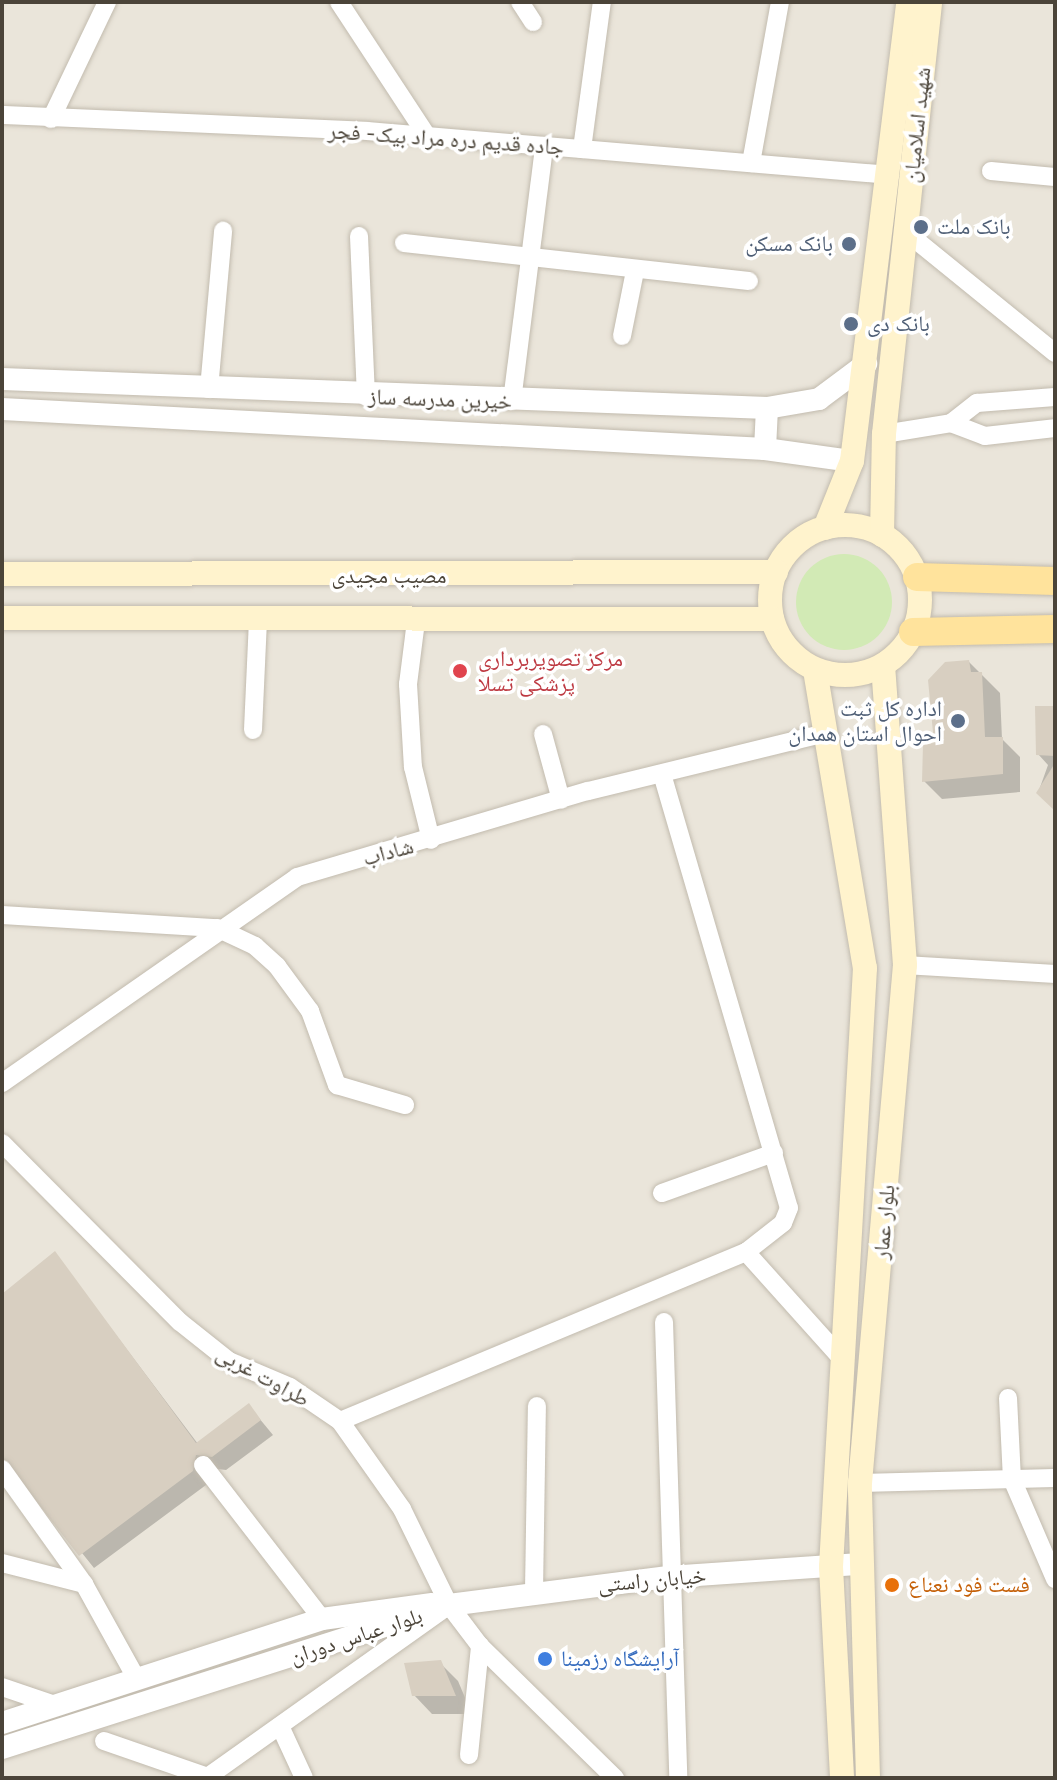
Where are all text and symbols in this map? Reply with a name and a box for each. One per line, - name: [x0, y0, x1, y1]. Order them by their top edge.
- street label: شهید اسلامیان: [898, 66, 936, 184]
- street label: جاده قدیم دره مراد بیک- فجر: [327, 118, 565, 160]
- place label: بانک ملت: [937, 214, 1011, 240]
- marker: بانک ملت: [912, 218, 930, 236]
- place label: بانک مسکن: [745, 231, 833, 257]
- marker: بانک مسکن: [840, 235, 858, 253]
- place label: بانک دی: [867, 311, 930, 337]
- marker: بانک دی: [842, 315, 860, 333]
- street label: خیرین مدرسه ساز: [368, 383, 512, 415]
- street label: مصیب مجیدی: [331, 563, 447, 589]
- place label: مرکز تصویربرداری پزشکی تسلا: [478, 645, 623, 696]
- marker: مرکز تصویربرداری پزشکی تسلا: [449, 660, 471, 682]
- place label: اداره کل ثبت احوال استان همدان: [788, 695, 942, 746]
- marker: اداره کل ثبت احوال استان همدان: [949, 712, 967, 730]
- street label: شاداب: [360, 833, 416, 871]
- street label: بلوار عمار: [868, 1183, 900, 1261]
- street label: طراوت غربی: [212, 1340, 314, 1412]
- street label: خیابان راستی: [597, 1562, 707, 1598]
- place label: فست فود نعناع: [908, 1572, 1030, 1598]
- marker: فست فود نعناع: [883, 1576, 901, 1594]
- street label: بلوار عباس دوران: [286, 1602, 426, 1670]
- place label: آرایشگاه رزمینا: [561, 1646, 679, 1672]
- marker: آرایشگاه رزمینا: [536, 1650, 554, 1668]

